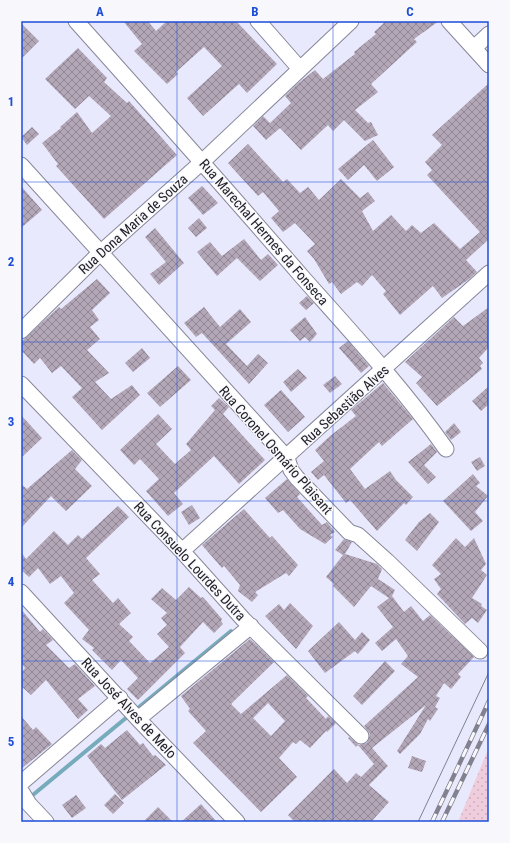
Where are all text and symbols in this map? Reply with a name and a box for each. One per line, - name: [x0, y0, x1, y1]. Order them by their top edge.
- text: A: [96, 4, 104, 19]
- text: B: [251, 4, 259, 19]
- text: C: [406, 4, 414, 19]
- text: 1: [8, 94, 14, 109]
- street label: Rua Marechal Hermes da Fonseca: [196, 156, 332, 308]
- street label: Rua Dona Maria de Souza: [75, 171, 191, 277]
- text: 2: [8, 254, 15, 269]
- street label: Rua Sebastião Alves: [298, 361, 392, 449]
- street label: Rua Coronel Osmário Plaisant: [216, 383, 336, 517]
- text: 3: [8, 414, 14, 429]
- street label: Rua Consuelo Lourdes Dutra: [131, 498, 249, 624]
- text: 4: [8, 574, 15, 589]
- street label: Rua José Alves de Melo: [78, 654, 180, 762]
- text: 5: [8, 734, 15, 749]

